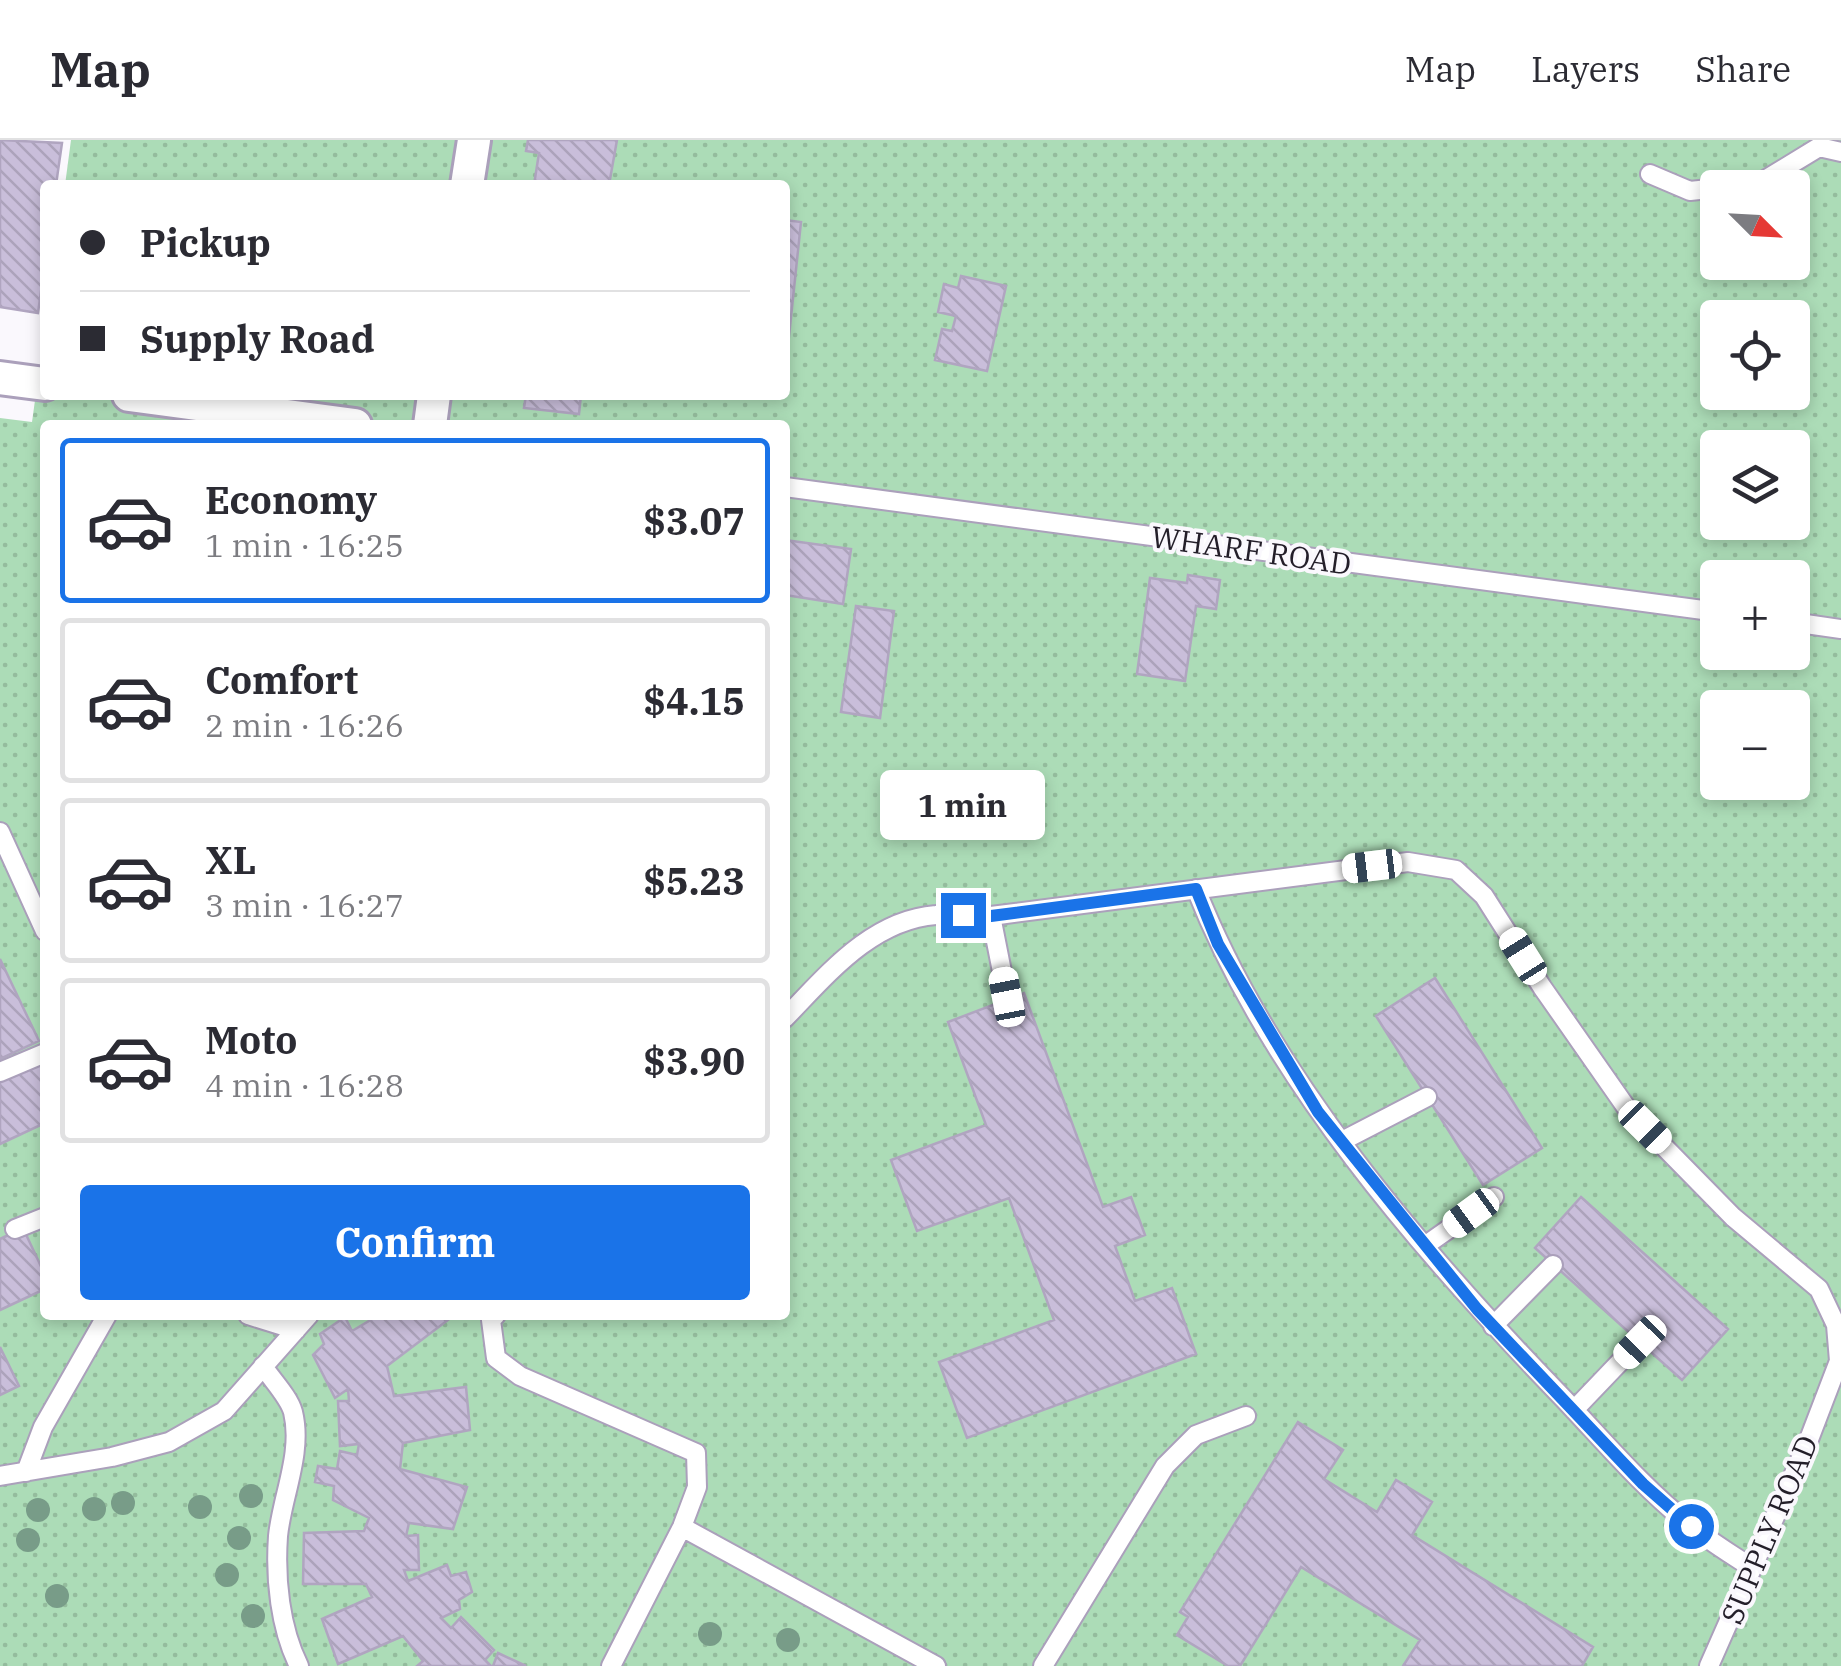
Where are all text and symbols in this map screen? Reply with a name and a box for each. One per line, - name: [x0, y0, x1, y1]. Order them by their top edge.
- text: Map: [50, 38, 151, 100]
- text: Map: [1405, 46, 1476, 92]
- text: Layers: [1531, 46, 1640, 92]
- text: Share: [1695, 46, 1791, 92]
- north arrow: [1700, 170, 1810, 280]
- map controls: [1700, 170, 1810, 800]
- text: Pickup: [140, 218, 271, 267]
- button: locate: [1700, 300, 1810, 410]
- text: Supply Road: [140, 314, 375, 363]
- button: layers: [1700, 430, 1810, 540]
- text: Economy: [205, 475, 377, 524]
- icon: car: [85, 476, 175, 566]
- text: $3.07: [643, 496, 745, 545]
- street label: WHARF ROAD: [1149, 516, 1354, 583]
- text: 1 min · 16:25: [205, 524, 404, 566]
- button: +: [1700, 560, 1810, 670]
- text: Comfort: [205, 655, 358, 704]
- icon: car: [85, 656, 175, 746]
- text: $4.15: [643, 676, 745, 725]
- button: −: [1700, 690, 1810, 800]
- text: 2 min · 16:26: [205, 704, 404, 746]
- callout: 1 min: [880, 770, 1046, 840]
- text: 1 min: [918, 784, 1007, 826]
- text: XL: [205, 835, 256, 884]
- icon: car: [85, 836, 175, 926]
- car: [1340, 847, 1404, 885]
- text: $5.23: [643, 856, 745, 905]
- text: 3 min · 16:27: [205, 884, 404, 926]
- route end: [941, 893, 986, 938]
- car: [1494, 923, 1552, 989]
- car: [987, 965, 1027, 1029]
- text: Moto: [205, 1015, 297, 1064]
- icon: car: [85, 1016, 175, 1106]
- text: $3.90: [643, 1036, 745, 1085]
- text: 4 min · 16:28: [205, 1064, 404, 1106]
- car: [1613, 1095, 1677, 1159]
- car: [1438, 1183, 1504, 1243]
- button: Confirm: [80, 1185, 750, 1300]
- car: [1608, 1310, 1672, 1374]
- street label: SUPPLY ROAD: [1711, 1429, 1826, 1630]
- route start: [1669, 1504, 1714, 1549]

